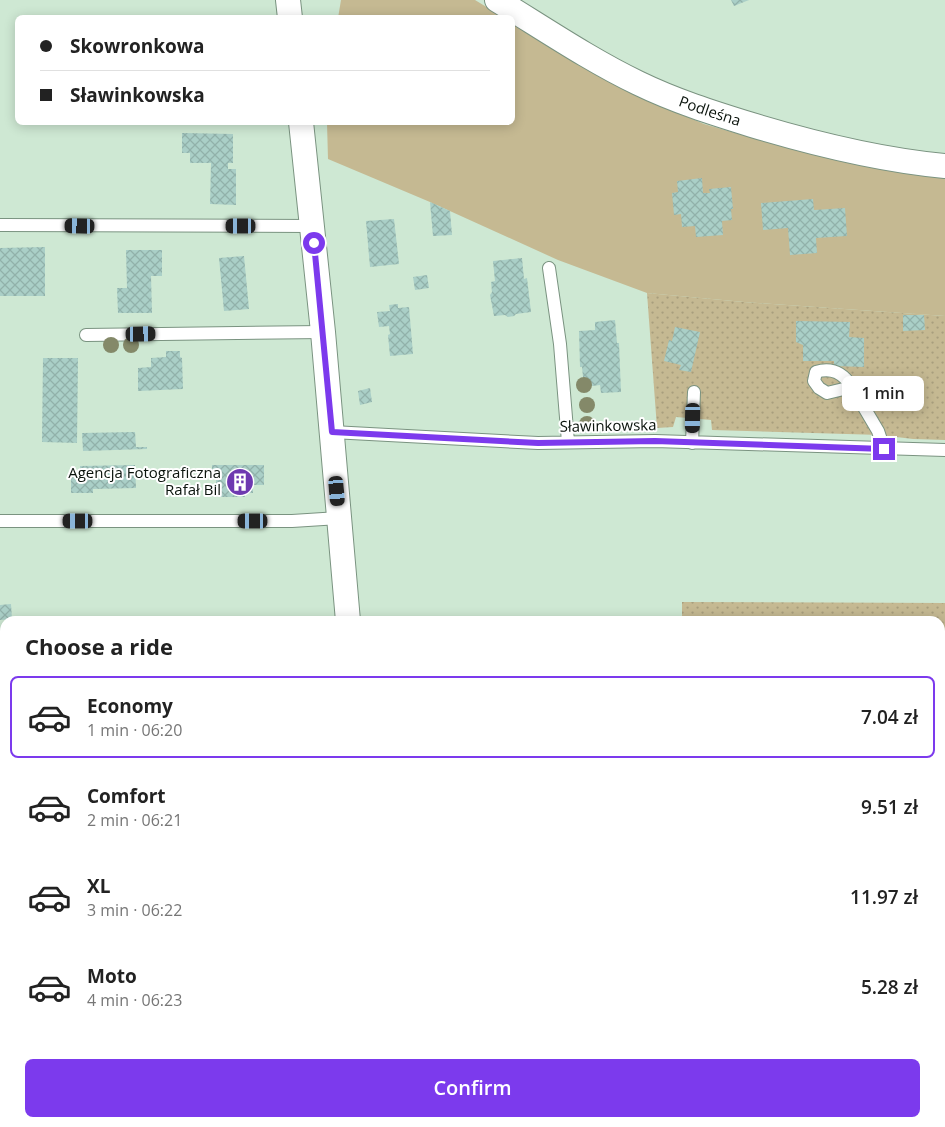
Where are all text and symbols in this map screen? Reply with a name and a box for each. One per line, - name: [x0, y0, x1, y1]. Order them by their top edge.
- text: Skowronkowa: [70, 33, 204, 59]
- text: Sławinkowska: [70, 82, 205, 108]
- street label: Podleśna: [676, 91, 744, 130]
- car: [64, 218, 95, 234]
- car: [226, 219, 256, 234]
- route start: [303, 232, 325, 254]
- car: [125, 326, 156, 342]
- callout: 1 min: [843, 376, 925, 412]
- text: 1 min: [861, 382, 905, 404]
- car: [685, 403, 700, 433]
- street label: Sławinkowska: [559, 414, 657, 436]
- route end: [873, 438, 895, 460]
- place label: Agencja Fotograficzna Rafał Bil: [68, 462, 221, 499]
- building icon: Agencja Fotograficzna Rafał Bil: [225, 467, 255, 497]
- car: [328, 475, 345, 507]
- car: [63, 514, 93, 529]
- car: [238, 514, 268, 529]
- text: Choose a ride: [25, 631, 173, 661]
- text: Economy: [87, 693, 173, 719]
- icon: car: [27, 695, 72, 740]
- text: 7.04 zł: [861, 704, 918, 730]
- text: 1 min · 06:20: [87, 719, 182, 741]
- text: Comfort: [87, 783, 166, 809]
- icon: car: [27, 785, 72, 830]
- text: 9.51 zł: [861, 794, 918, 820]
- text: 2 min · 06:21: [87, 809, 182, 831]
- text: XL: [87, 873, 110, 899]
- icon: car: [27, 875, 72, 920]
- text: 11.97 zł: [850, 884, 918, 910]
- text: 3 min · 06:22: [87, 899, 182, 921]
- text: Moto: [87, 963, 137, 989]
- icon: car: [27, 965, 72, 1010]
- text: 5.28 zł: [861, 974, 918, 1000]
- text: 4 min · 06:23: [87, 989, 182, 1011]
- button: Confirm: [25, 1059, 920, 1117]

